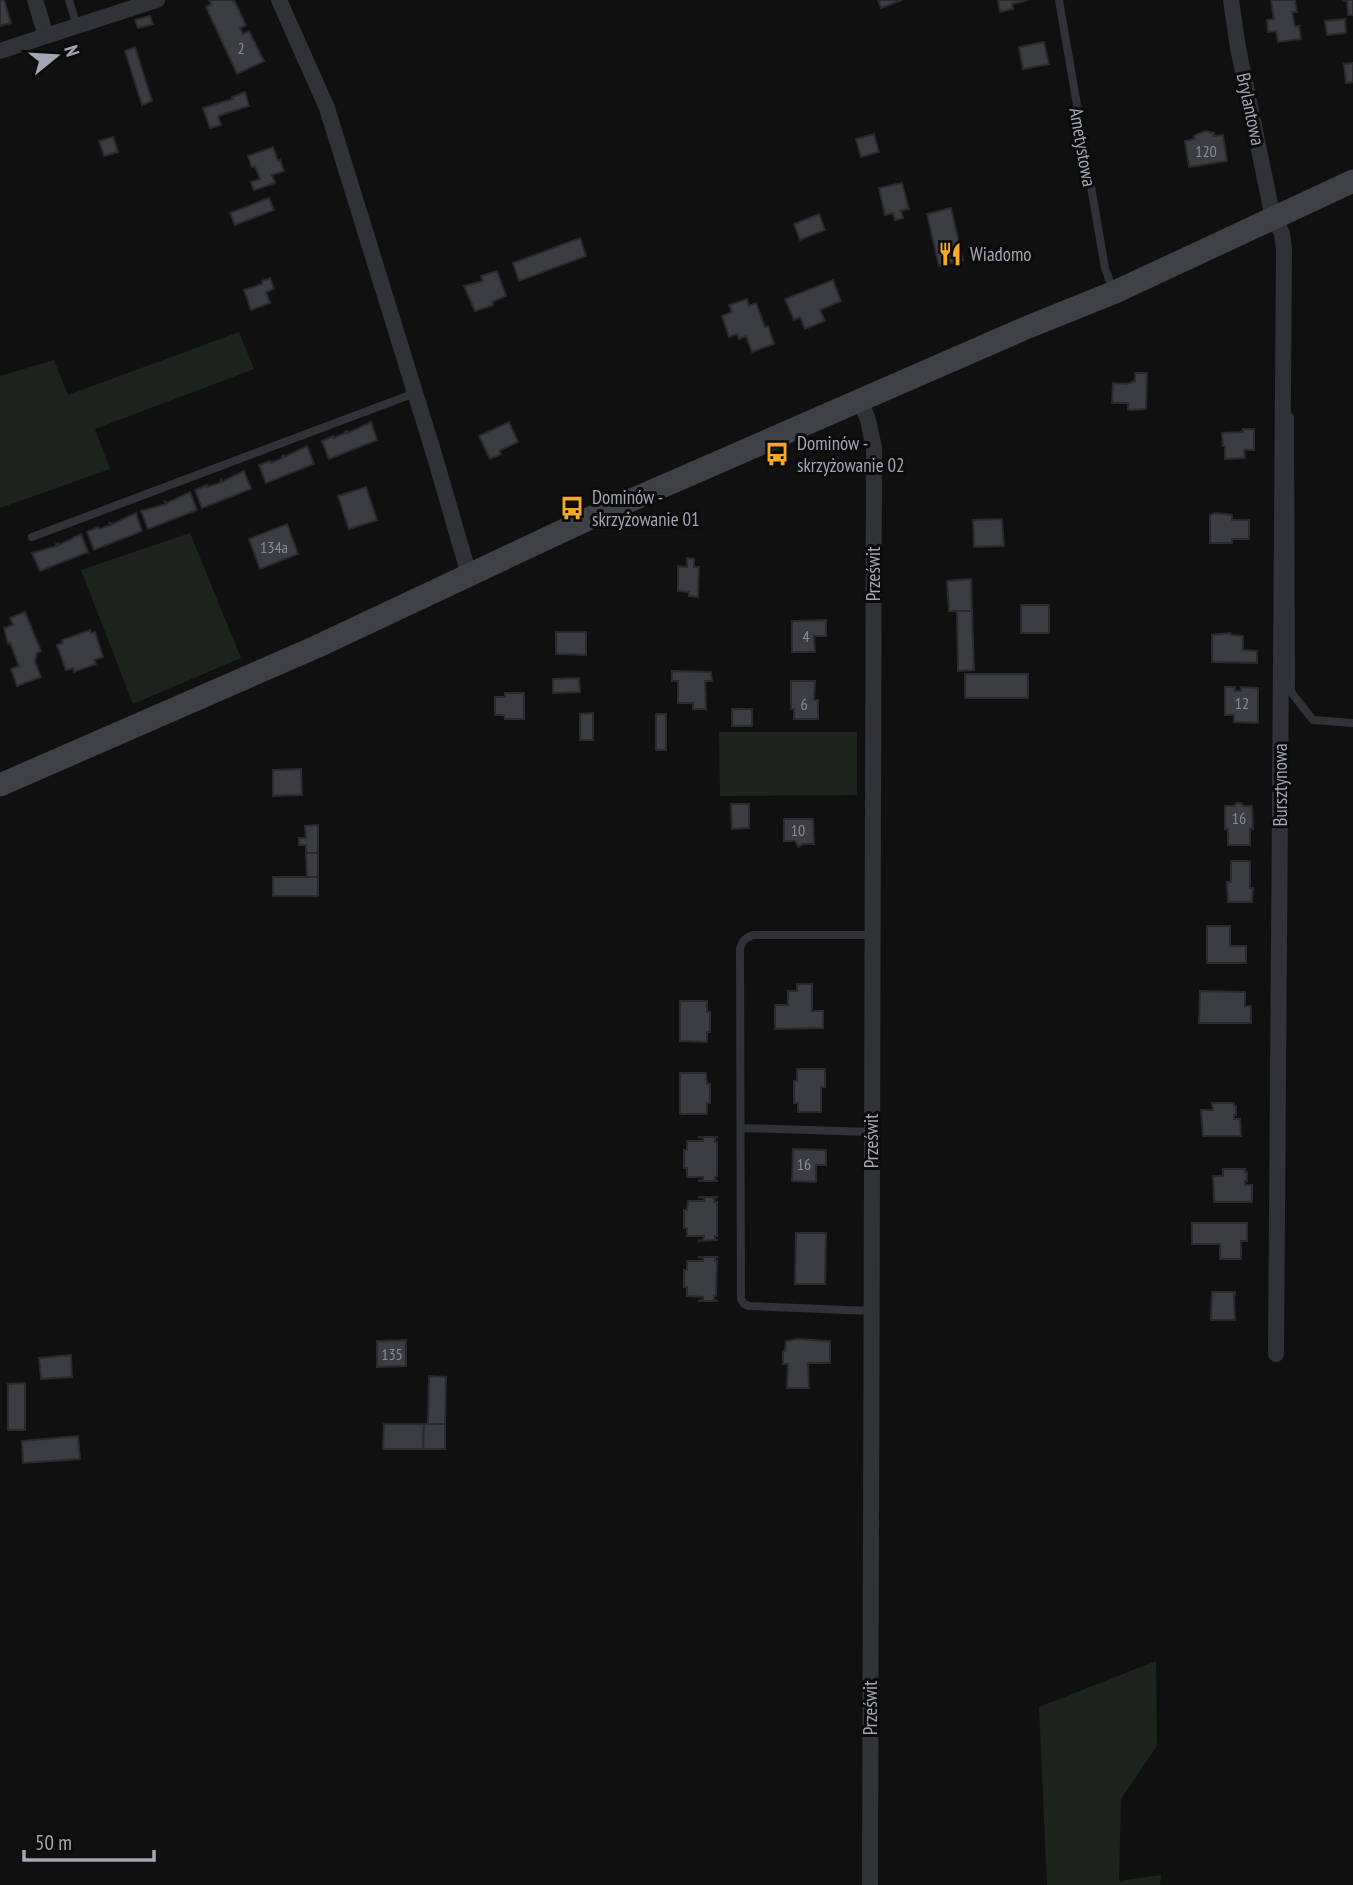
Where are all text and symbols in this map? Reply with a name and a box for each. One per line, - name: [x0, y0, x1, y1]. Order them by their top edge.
- north arrow: [21, 21, 91, 91]
- house number: 2: [237, 38, 245, 58]
- text: N: [59, 42, 85, 59]
- street label: Brylantowa: [1232, 71, 1270, 147]
- street label: Ametystowa: [1064, 106, 1102, 188]
- house number: 120: [1195, 141, 1217, 161]
- restaurant icon: Wiadomo: [936, 240, 964, 268]
- place label: Wiadomo: [970, 242, 1032, 266]
- place label: Dominów - skrzyżowanie 02: [797, 431, 905, 477]
- bus stop icon: Dominów - skrzyżowanie 02: [763, 440, 791, 468]
- place label: Dominów - skrzyżowanie 01: [592, 485, 700, 531]
- bus stop icon: Dominów - skrzyżowanie 01: [558, 494, 586, 522]
- house number: 134a: [260, 537, 288, 557]
- street label: Prześwit: [861, 546, 885, 601]
- house number: 4: [802, 626, 810, 646]
- house number: 12: [1235, 693, 1249, 713]
- house number: 6: [800, 694, 808, 714]
- street label: Bursztynowa: [1268, 743, 1292, 827]
- house number: 16: [1232, 808, 1246, 828]
- house number: 10: [791, 820, 805, 840]
- street label: Prześwit: [859, 1113, 883, 1168]
- house number: 16: [797, 1154, 811, 1174]
- house number: 135: [381, 1344, 403, 1364]
- street label: Prześwit: [858, 1680, 882, 1735]
- scale bar: [24, 1818, 154, 1862]
- text: 50 m: [35, 1829, 72, 1856]

